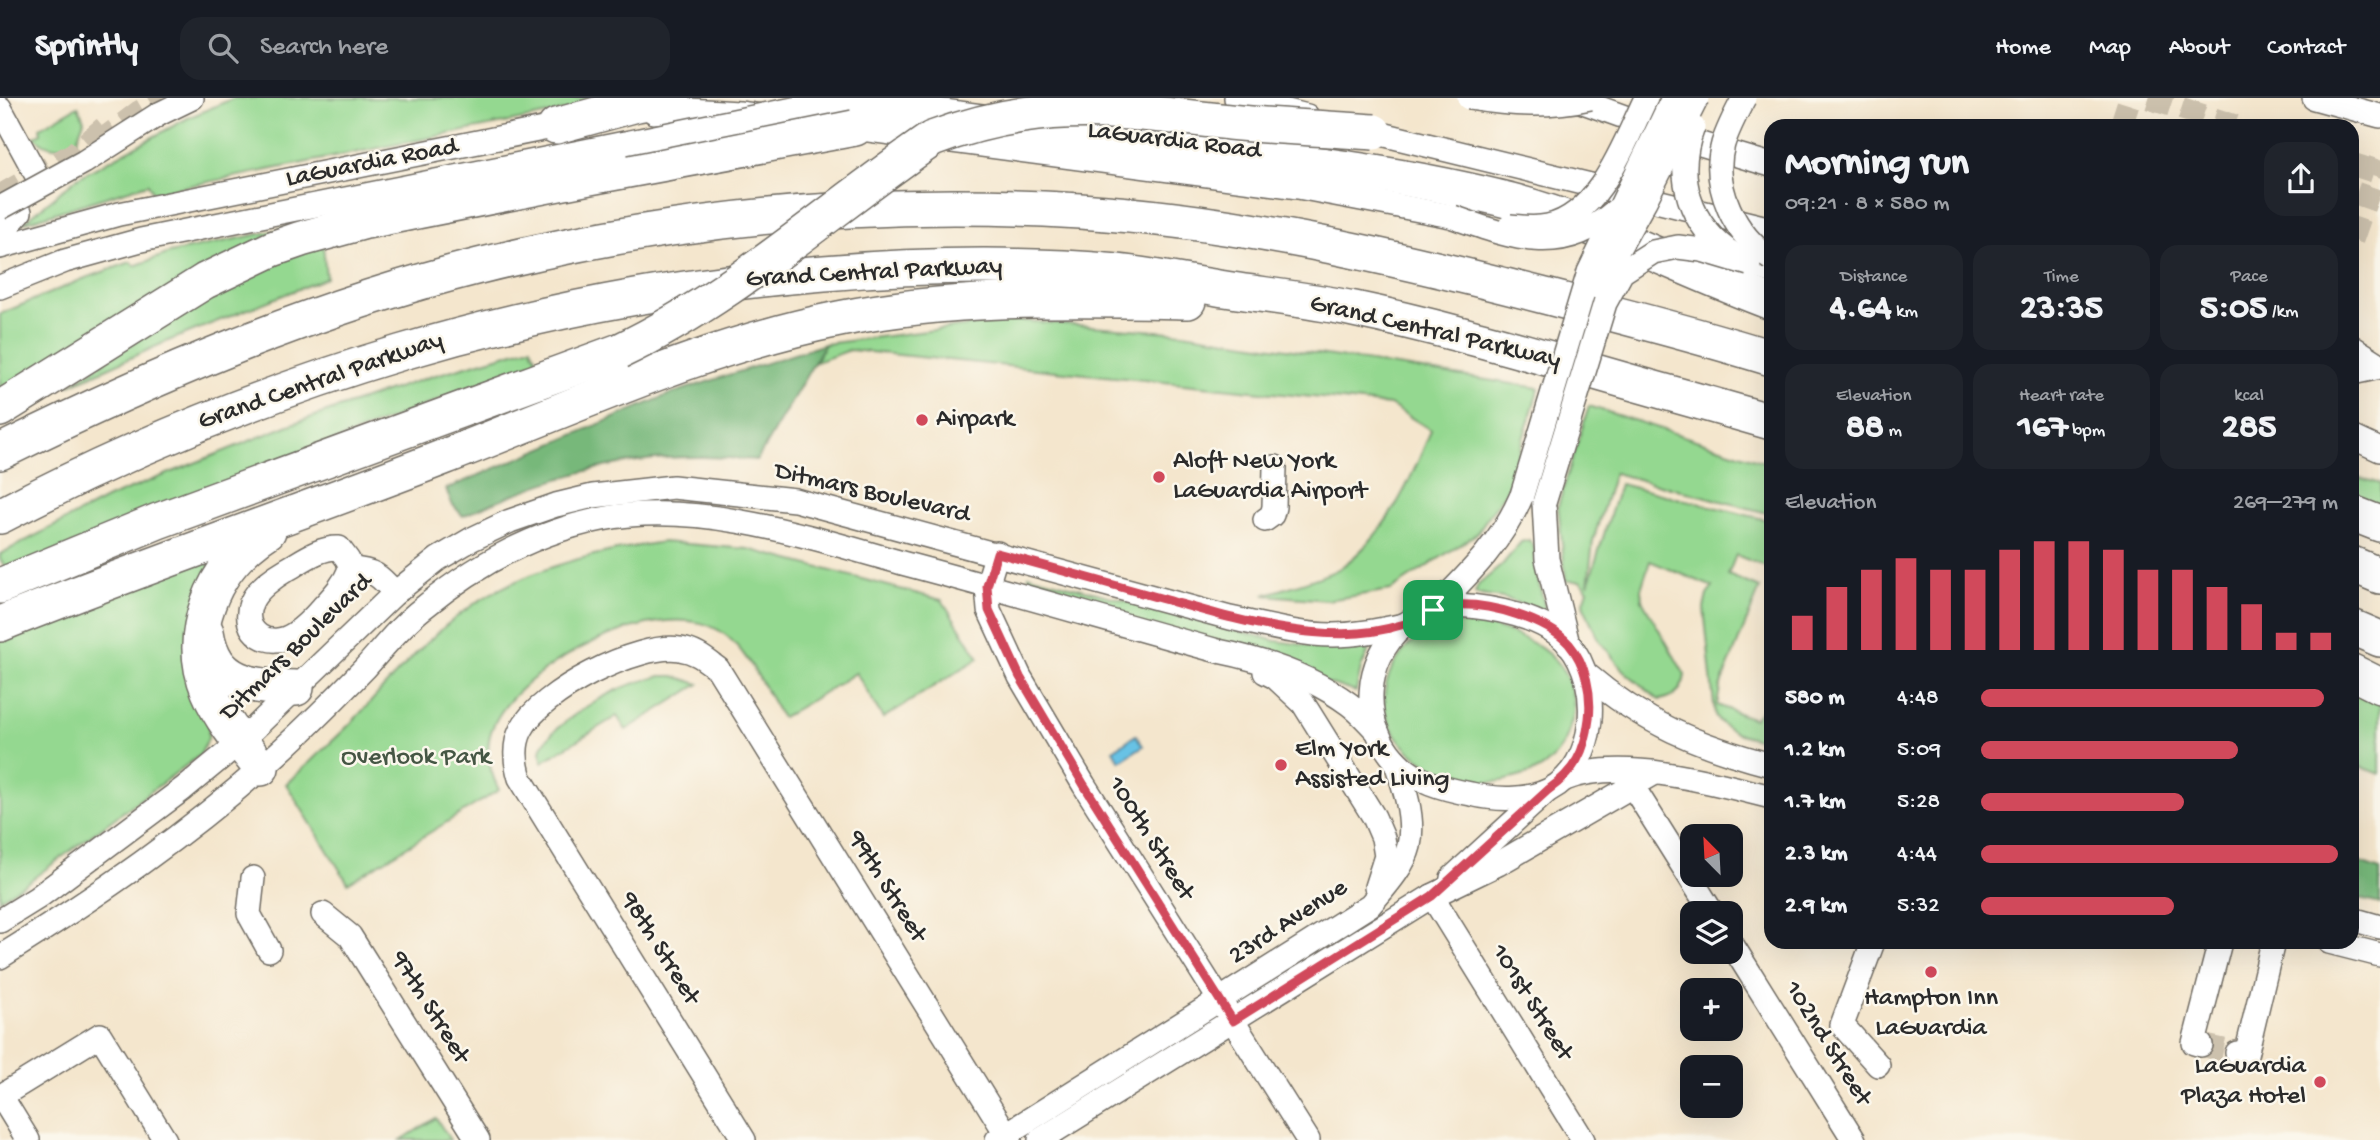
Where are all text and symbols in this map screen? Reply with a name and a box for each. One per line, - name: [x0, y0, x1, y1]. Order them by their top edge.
- search box: [180, 17, 670, 80]
- text: Sprintly: [35, 29, 138, 67]
- icon: search: [204, 29, 242, 67]
- text: Search here: [260, 33, 388, 64]
- text: Home: [1995, 34, 2051, 63]
- text: Map: [2089, 34, 2131, 63]
- text: About: [2169, 34, 2229, 63]
- text: Contact: [2267, 34, 2345, 63]
- street label: LaGuardia Road: [1086, 116, 1264, 168]
- street label: LaGuardia Road: [283, 132, 462, 196]
- button: share: [2264, 142, 2338, 216]
- text: Morning run: [1785, 143, 1969, 187]
- text: 09:21 · 8 × 580 m: [1785, 191, 1950, 218]
- street label: Grand Central Parkway: [745, 252, 1003, 296]
- text: Distance: [1840, 266, 1907, 289]
- text: Time: [2044, 266, 2079, 289]
- text: Pace: [2231, 266, 2268, 289]
- street label: Grand Central Parkway: [1306, 289, 1564, 377]
- text: 4.64: [1830, 289, 1892, 330]
- text: 23:35: [2020, 289, 2103, 330]
- text: 5:05: [2200, 289, 2267, 330]
- text: km: [1892, 301, 1918, 324]
- text: /km: [2267, 301, 2299, 324]
- street label: Grand Central Parkway: [195, 325, 448, 438]
- text: Elevation: [1836, 385, 1912, 408]
- text: Heart rate: [2019, 385, 2104, 408]
- text: kcal: [2234, 385, 2264, 408]
- place label: Airpark: [936, 405, 1017, 436]
- text: 88: [1846, 408, 1884, 449]
- text: 167: [2018, 408, 2068, 449]
- text: 285: [2222, 408, 2277, 449]
- marker: Airpark: [914, 412, 930, 428]
- text: m: [1884, 420, 1902, 443]
- text: bpm: [2068, 420, 2105, 443]
- place label: Aloft New York LaGuardia Airport: [1173, 447, 1369, 508]
- street label: Ditmars Boulevard: [769, 456, 974, 532]
- marker: Aloft New York LaGuardia Airport: [1151, 469, 1167, 485]
- text: Elevation: [1785, 490, 1876, 517]
- text: 269–279 m: [2233, 490, 2338, 517]
- street label: Ditmars Boulevard: [213, 566, 381, 730]
- pin: [1403, 580, 1463, 640]
- icon: arrive: [1414, 591, 1452, 629]
- text: 580 m: [1785, 685, 1845, 712]
- text: 4:48: [1897, 685, 1939, 712]
- place label: Elm York Assisted Living: [1295, 735, 1450, 796]
- text: 1.2 km: [1785, 737, 1845, 764]
- text: 5:09: [1897, 737, 1941, 764]
- park label: Overlook Park: [341, 743, 493, 774]
- marker: Elm York Assisted Living: [1273, 757, 1289, 773]
- street label: 100th Street: [1099, 771, 1202, 909]
- text: 1.7 km: [1785, 789, 1846, 816]
- text: 5:28: [1897, 789, 1940, 816]
- street label: 99th Street: [839, 824, 934, 951]
- north arrow: [1680, 824, 1743, 887]
- map controls: [1680, 824, 1743, 1118]
- text: 2.3 km: [1785, 841, 1847, 868]
- text: 4:44: [1897, 841, 1937, 868]
- street label: 23rd Avenue: [1224, 873, 1355, 973]
- street label: 98th Street: [612, 886, 707, 1013]
- text: 2.9 km: [1785, 893, 1847, 920]
- text: 5:32: [1897, 893, 1940, 920]
- button: layers: [1680, 901, 1743, 964]
- street label: 101st Street: [1482, 938, 1580, 1069]
- street label: 97th Street: [382, 945, 477, 1072]
- marker: Hampton Inn LaGuardia: [1923, 964, 1939, 980]
- street label: 102nd Street: [1776, 975, 1879, 1114]
- button: +: [1680, 978, 1743, 1041]
- place label: Hampton Inn LaGuardia: [1864, 984, 1999, 1045]
- place label: LaGuardia Plaza Hotel: [2180, 1052, 2308, 1113]
- button: −: [1680, 1055, 1743, 1118]
- marker: LaGuardia Plaza Hotel: [2312, 1074, 2328, 1090]

